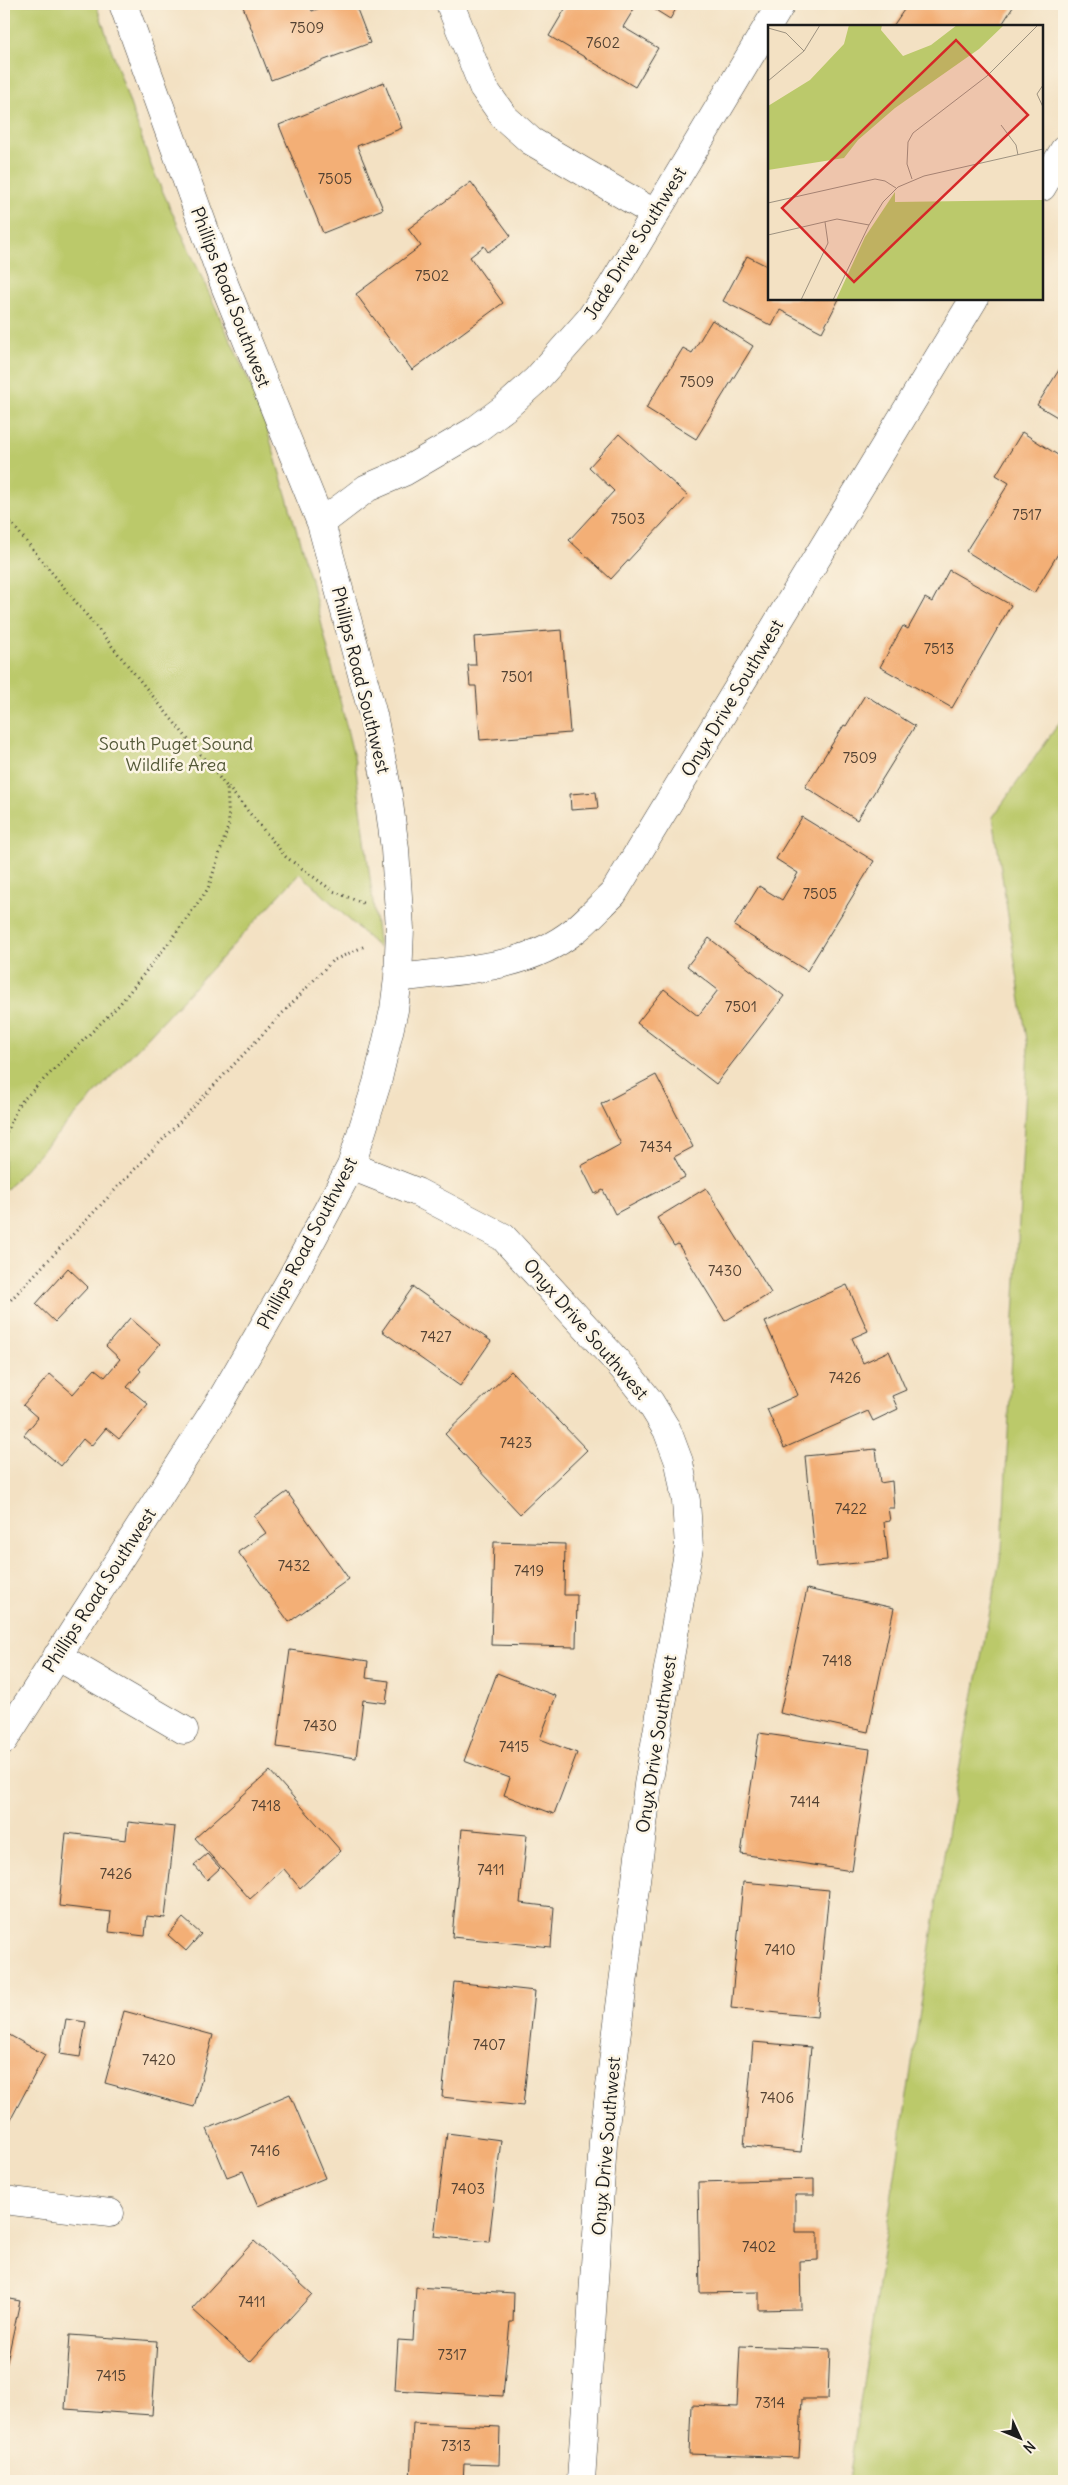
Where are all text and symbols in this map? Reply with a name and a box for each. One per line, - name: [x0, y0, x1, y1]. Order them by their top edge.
- house number: 7509: [290, 18, 324, 37]
- inset map: [768, 25, 1043, 300]
- house number: 7602: [586, 33, 620, 52]
- street label: Jade Drive Southwest: [579, 162, 691, 324]
- house number: 7505: [318, 169, 352, 188]
- street label: Phillips Road Southwest: [186, 203, 276, 391]
- house number: 7502: [415, 266, 449, 285]
- house number: 7509: [680, 372, 714, 391]
- house number: 7517: [1012, 505, 1042, 524]
- house number: 7503: [611, 509, 645, 528]
- street label: Phillips Road Southwest: [327, 584, 395, 776]
- street label: Onyx Drive Southwest: [676, 615, 788, 781]
- house number: 7513: [924, 639, 954, 658]
- house number: 7501: [501, 667, 533, 686]
- park label: South Puget Sound Wildlife Area: [99, 732, 254, 776]
- house number: 7509: [843, 748, 877, 767]
- house number: 7505: [803, 884, 837, 903]
- house number: 7501: [725, 997, 757, 1016]
- house number: 7434: [640, 1137, 673, 1156]
- street label: Phillips Road Southwest: [252, 1153, 362, 1333]
- street label: Onyx Drive Southwest: [518, 1254, 654, 1404]
- house number: 7430: [708, 1261, 742, 1280]
- house number: 7427: [420, 1327, 452, 1346]
- house number: 7426: [829, 1368, 861, 1387]
- house number: 7423: [500, 1433, 532, 1452]
- house number: 7422: [835, 1499, 867, 1518]
- street label: Phillips Road Southwest: [37, 1503, 161, 1677]
- house number: 7432: [278, 1556, 310, 1575]
- house number: 7419: [514, 1561, 544, 1580]
- house number: 7418: [822, 1651, 852, 1670]
- street label: Onyx Drive Southwest: [631, 1654, 681, 1834]
- house number: 7430: [303, 1716, 337, 1735]
- house number: 7415: [499, 1737, 529, 1756]
- house number: 7414: [790, 1792, 820, 1811]
- house number: 7418: [251, 1796, 281, 1815]
- house number: 7411: [477, 1860, 505, 1879]
- house number: 7426: [100, 1864, 132, 1883]
- house number: 7410: [764, 1940, 796, 1959]
- house number: 7407: [473, 2035, 505, 2054]
- house number: 7420: [142, 2050, 176, 2069]
- street label: Onyx Drive Southwest: [587, 2056, 625, 2236]
- house number: 7406: [760, 2088, 794, 2107]
- house number: 7416: [250, 2141, 280, 2160]
- house number: 7403: [451, 2179, 485, 2198]
- house number: 7402: [742, 2237, 776, 2256]
- house number: 7411: [238, 2292, 266, 2311]
- house number: 7317: [437, 2345, 467, 2364]
- house number: 7415: [96, 2366, 126, 2385]
- house number: 7314: [755, 2393, 785, 2412]
- north arrow: [996, 2412, 1046, 2462]
- house number: 7313: [441, 2436, 471, 2455]
- text: N: [1020, 2437, 1039, 2457]

